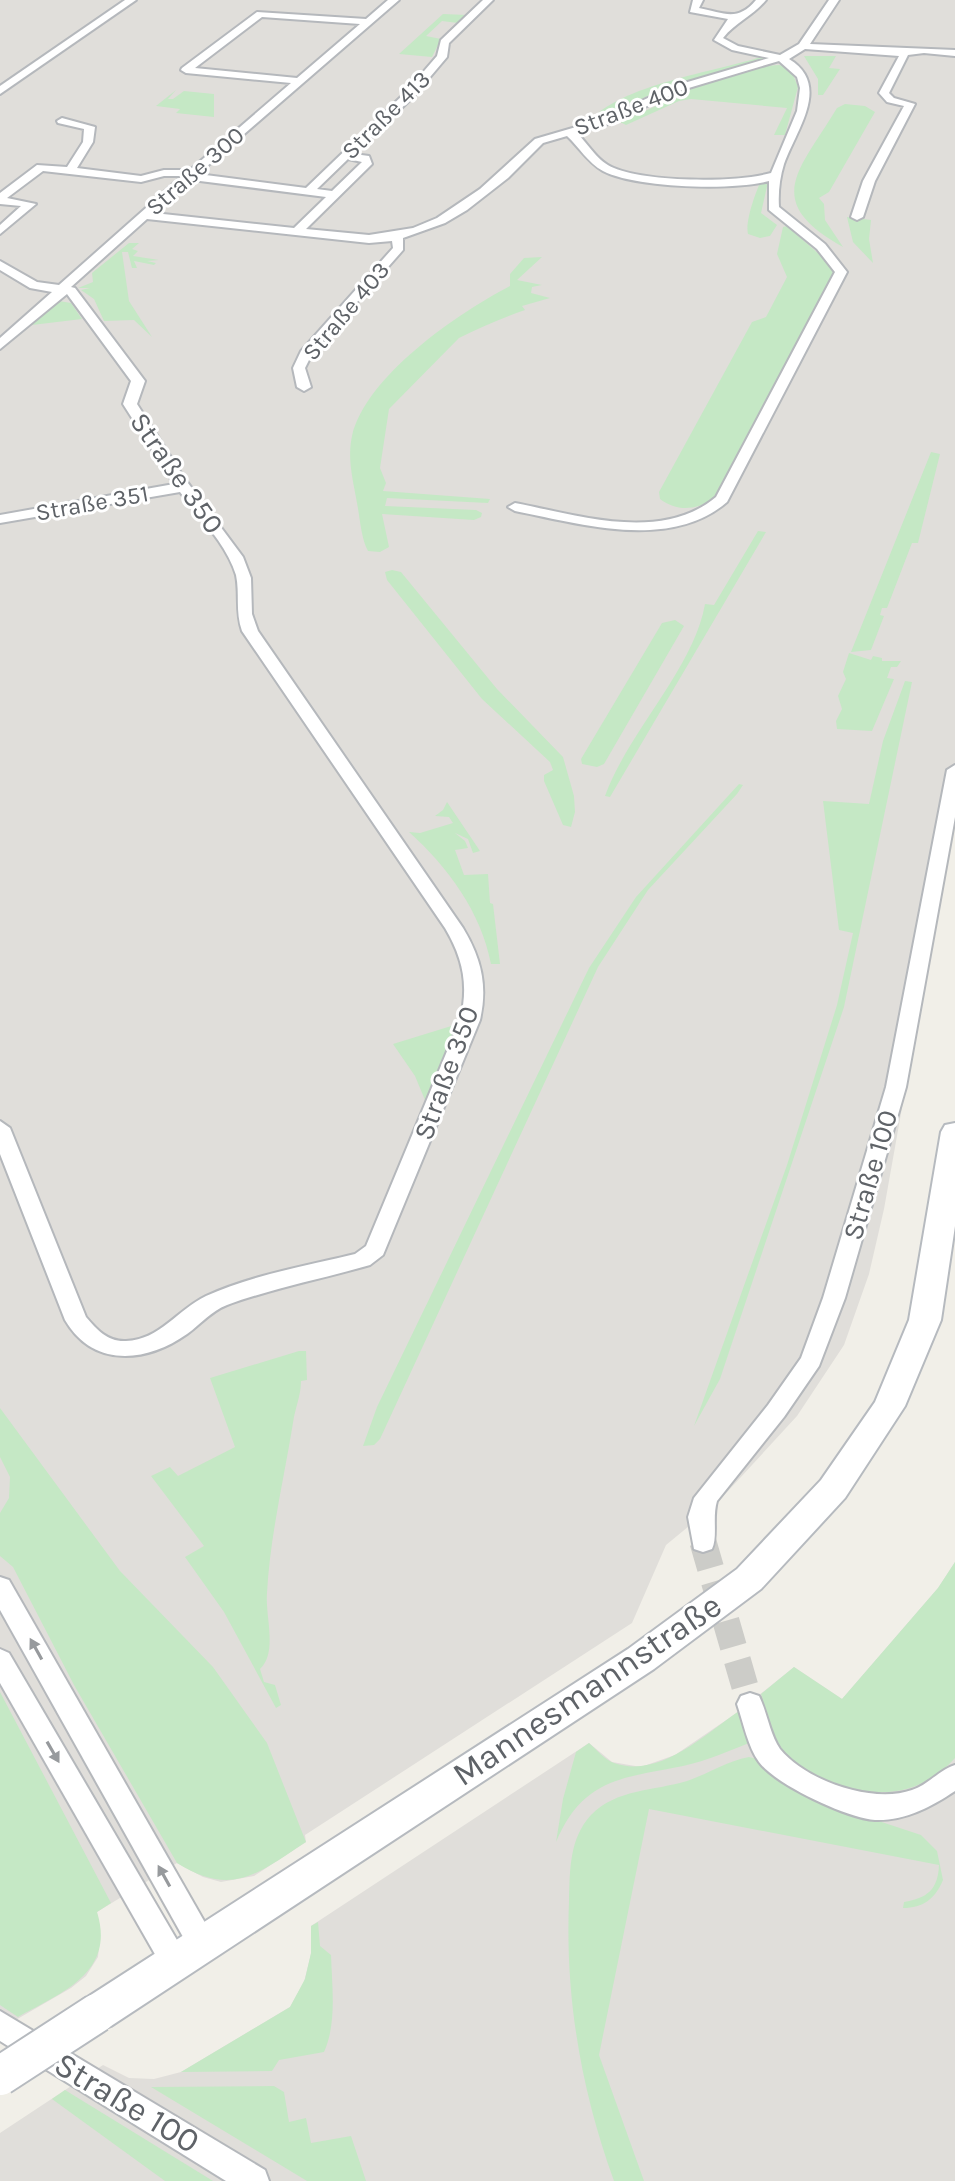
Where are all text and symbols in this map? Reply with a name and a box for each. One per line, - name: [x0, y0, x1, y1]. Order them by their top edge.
- street label: Straße 413: [336, 65, 436, 165]
- street label: Straße 400: [570, 72, 692, 142]
- street label: Straße 300: [140, 121, 250, 221]
- street label: Straße 403: [297, 256, 395, 366]
- street label: Straße 350: [123, 406, 231, 540]
- street label: Straße 351: [34, 479, 150, 527]
- street label: Straße 350: [407, 1002, 485, 1144]
- street label: Straße 100: [836, 1106, 904, 1244]
- street label: Mannesmannstraße: [445, 1585, 729, 1795]
- one-way arrow: [29, 1638, 43, 1661]
- one-way arrow: [46, 1741, 60, 1763]
- one-way arrow: [157, 1864, 171, 1887]
- street label: Straße 100: [47, 2044, 207, 2162]

